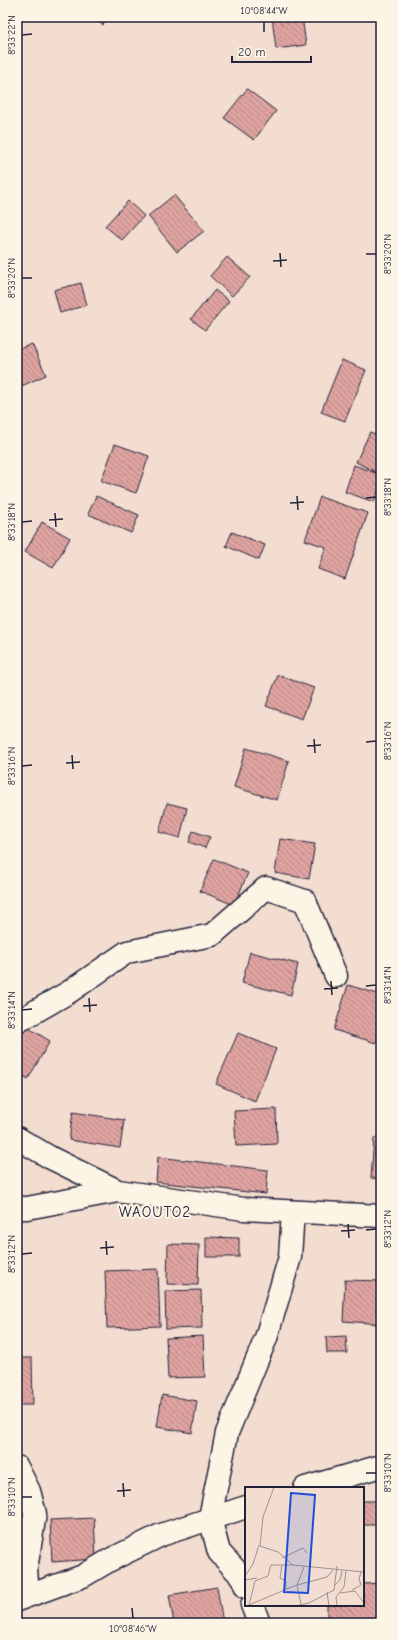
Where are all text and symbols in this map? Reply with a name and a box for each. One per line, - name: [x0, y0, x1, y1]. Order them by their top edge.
- text: 10°08'44"W: [241, 5, 288, 17]
- text: 8°33'22"N: [6, 15, 18, 55]
- scale bar: [232, 38, 311, 64]
- text: 20 m: [238, 45, 266, 59]
- text: 8°33'20"N: [382, 234, 394, 274]
- text: 8°33'20"N: [6, 258, 18, 298]
- text: 8°33'18"N: [382, 478, 394, 516]
- text: 8°33'18"N: [6, 503, 18, 541]
- text: 8°33'16"N: [382, 722, 394, 760]
- text: 8°33'16"N: [6, 747, 18, 785]
- text: 8°33'14"N: [382, 966, 394, 1004]
- text: 8°33'14"N: [6, 991, 18, 1029]
- district label: WAOUTO2: [119, 1203, 191, 1221]
- text: 8°33'12"N: [382, 1210, 394, 1248]
- text: 8°33'12"N: [6, 1235, 18, 1273]
- text: 8°33'10"N: [382, 1453, 394, 1493]
- text: 8°33'10"N: [6, 1477, 18, 1517]
- inset map: [245, 1487, 364, 1606]
- text: 10°08'46"W: [109, 1623, 157, 1635]

